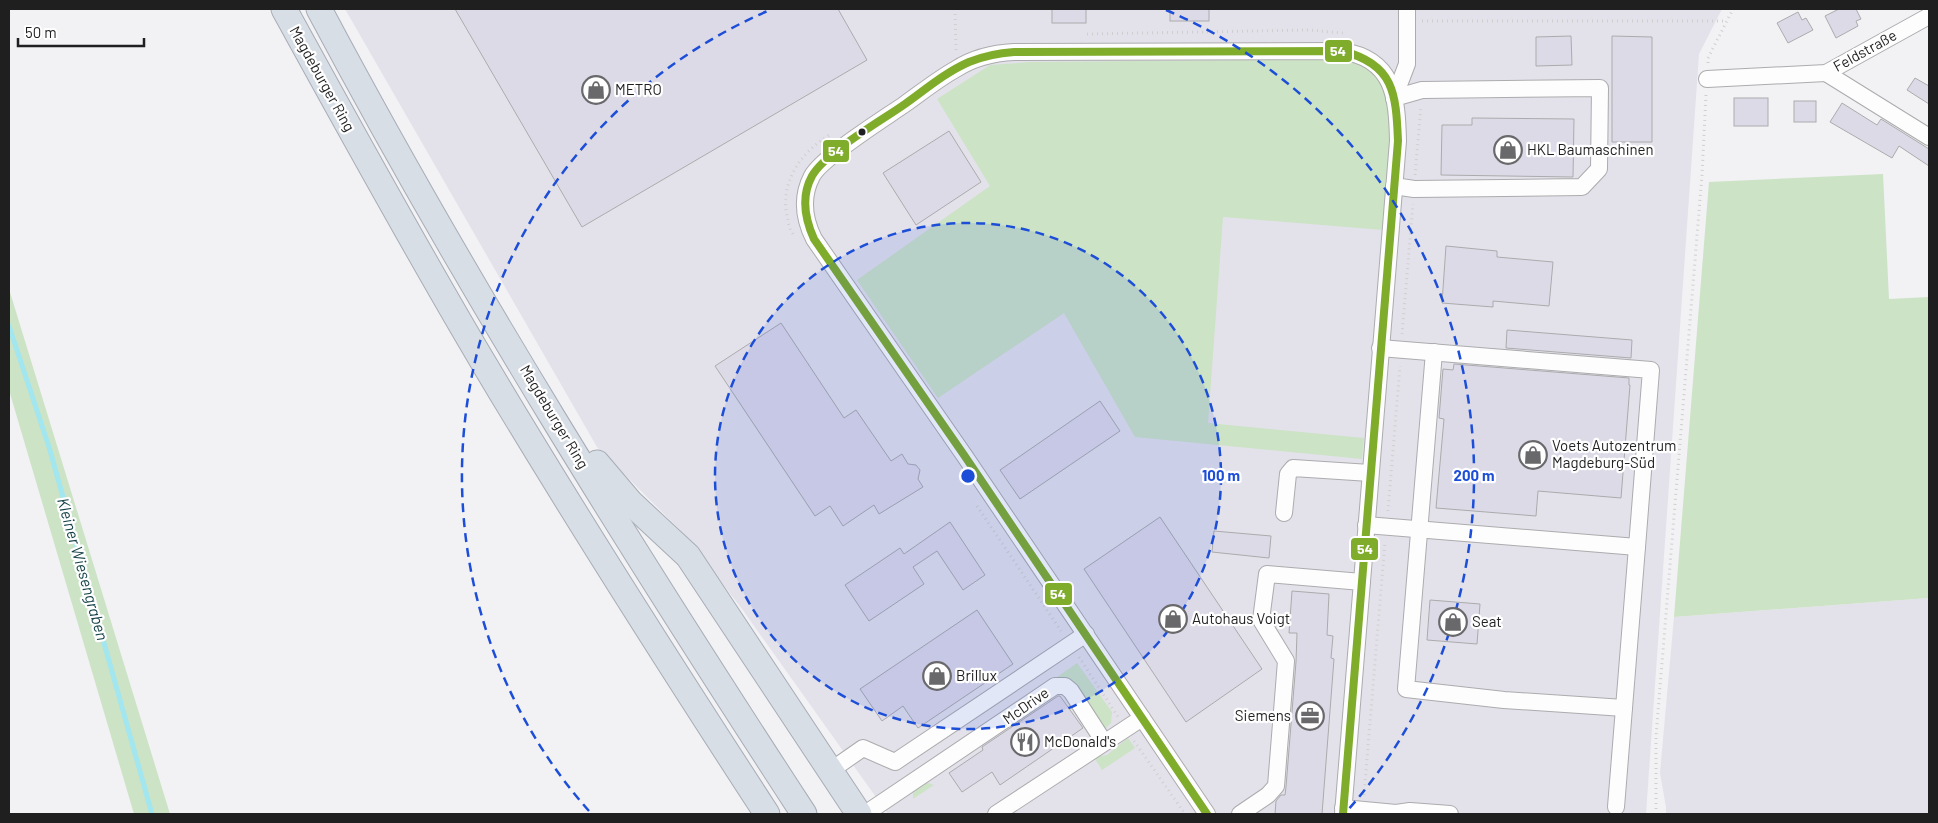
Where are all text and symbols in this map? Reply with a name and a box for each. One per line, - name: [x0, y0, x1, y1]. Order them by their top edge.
- scale bar: [18, 15, 144, 47]
- text: 50 m: [25, 23, 57, 41]
- street label: Magdeburger Ring: [286, 23, 359, 134]
- street label: Feldstraße: [1830, 25, 1899, 75]
- line badge: 54: [1324, 39, 1353, 63]
- text: 54: [1330, 42, 1346, 59]
- shop icon: METRO: [581, 75, 611, 105]
- place label: METRO: [615, 80, 662, 98]
- unlabelled marker: [857, 127, 867, 137]
- shop icon: HKL Baumaschinen: [1493, 135, 1523, 165]
- line badge: 54: [822, 139, 850, 163]
- place label: HKL Baumaschinen: [1527, 140, 1654, 158]
- text: 54: [828, 142, 844, 159]
- street label: Magdeburger Ring: [517, 361, 593, 472]
- place label: Voets Autozentrum Magdeburg-Süd: [1552, 436, 1677, 471]
- shop icon: Voets Autozentrum Magdeburg-Süd: [1518, 440, 1548, 470]
- text: 100 m: [1202, 466, 1240, 484]
- text: 200 m: [1453, 466, 1495, 484]
- centre of rings: [959, 467, 977, 485]
- water label: Kleiner Wiesengraben: [54, 495, 113, 642]
- line badge: 54: [1350, 537, 1379, 561]
- text: 54: [1357, 540, 1373, 557]
- line badge: 54: [1044, 582, 1073, 606]
- text: 54: [1050, 585, 1066, 602]
- shop icon: Autohaus Voigt: [1158, 604, 1188, 634]
- shop icon: Seat: [1438, 607, 1468, 637]
- place label: Autohaus Voigt: [1192, 609, 1290, 627]
- place label: Seat: [1472, 612, 1502, 630]
- shop icon: Brillux: [922, 661, 952, 691]
- place label: Brillux: [956, 666, 997, 684]
- street label: McDrive: [999, 683, 1052, 727]
- office icon: Siemens: [1295, 701, 1325, 731]
- place label: Siemens: [1235, 706, 1291, 724]
- restaurant icon: McDonald's: [1010, 727, 1040, 757]
- place label: McDonald's: [1044, 732, 1116, 750]

